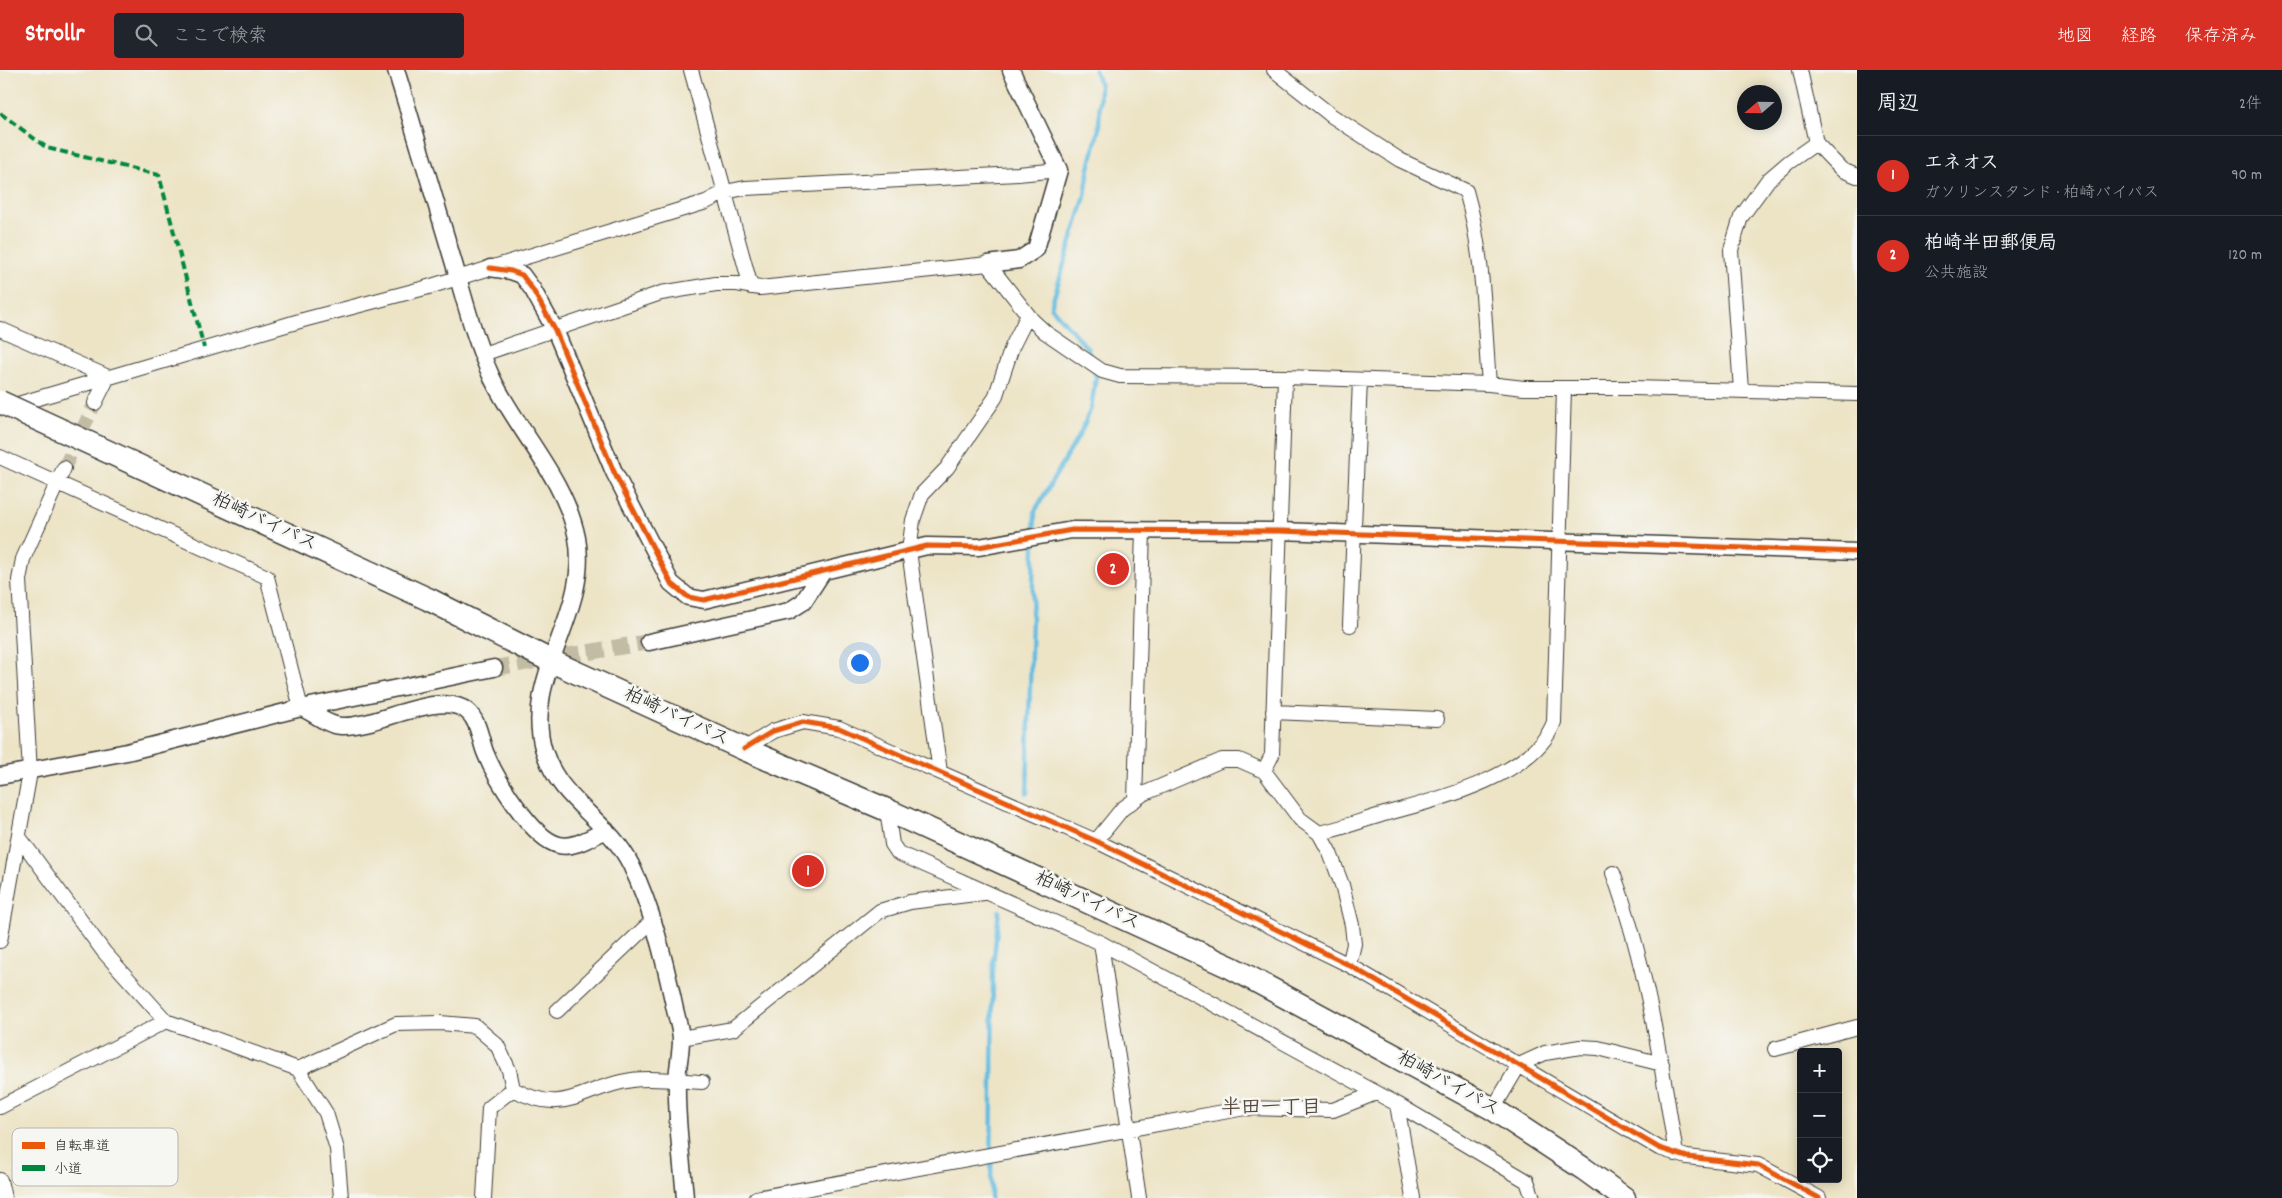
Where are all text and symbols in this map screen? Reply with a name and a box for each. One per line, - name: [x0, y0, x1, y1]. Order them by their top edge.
- search box: [114, 13, 464, 58]
- text: Strollr: [25, 18, 84, 52]
- icon: search: [132, 21, 160, 49]
- text: ここで検索: [172, 24, 267, 51]
- text: 地図: [2057, 25, 2093, 50]
- text: 経路: [2121, 25, 2157, 50]
- text: 保存済み: [2185, 25, 2257, 50]
- north arrow: [1737, 85, 1782, 130]
- text: 周辺: [1877, 90, 1919, 120]
- text: 2件: [2239, 93, 2262, 116]
- text: エネオス: [1924, 151, 1999, 178]
- text: 1: [1891, 164, 1895, 187]
- text: 90 m: [2231, 164, 2262, 187]
- text: ガソリンスタンド · 柏崎バイパス: [1924, 182, 2159, 205]
- text: 柏崎半田郵便局: [1924, 231, 2057, 258]
- text: 2: [1890, 244, 1897, 267]
- text: 120 m: [2228, 244, 2262, 267]
- text: 公共施設: [1924, 262, 1988, 285]
- street label: 柏崎バイパス: [207, 487, 321, 559]
- pin: 2: [1097, 550, 1129, 588]
- your location: [847, 650, 873, 676]
- street label: 柏崎バイパス: [619, 682, 733, 754]
- pin: 1: [792, 852, 824, 890]
- street label: 柏崎バイパス: [1030, 866, 1144, 938]
- street label: 柏崎バイパス: [1392, 1046, 1504, 1124]
- map controls: [1797, 1048, 1842, 1183]
- button: +: [1797, 1048, 1842, 1093]
- button: −: [1797, 1093, 1842, 1138]
- district label: 半田一丁目: [1221, 1095, 1321, 1123]
- legend: [12, 1128, 178, 1186]
- text: 自転車道: [54, 1137, 110, 1157]
- button: locate: [1797, 1138, 1842, 1183]
- text: 小道: [54, 1160, 82, 1180]

